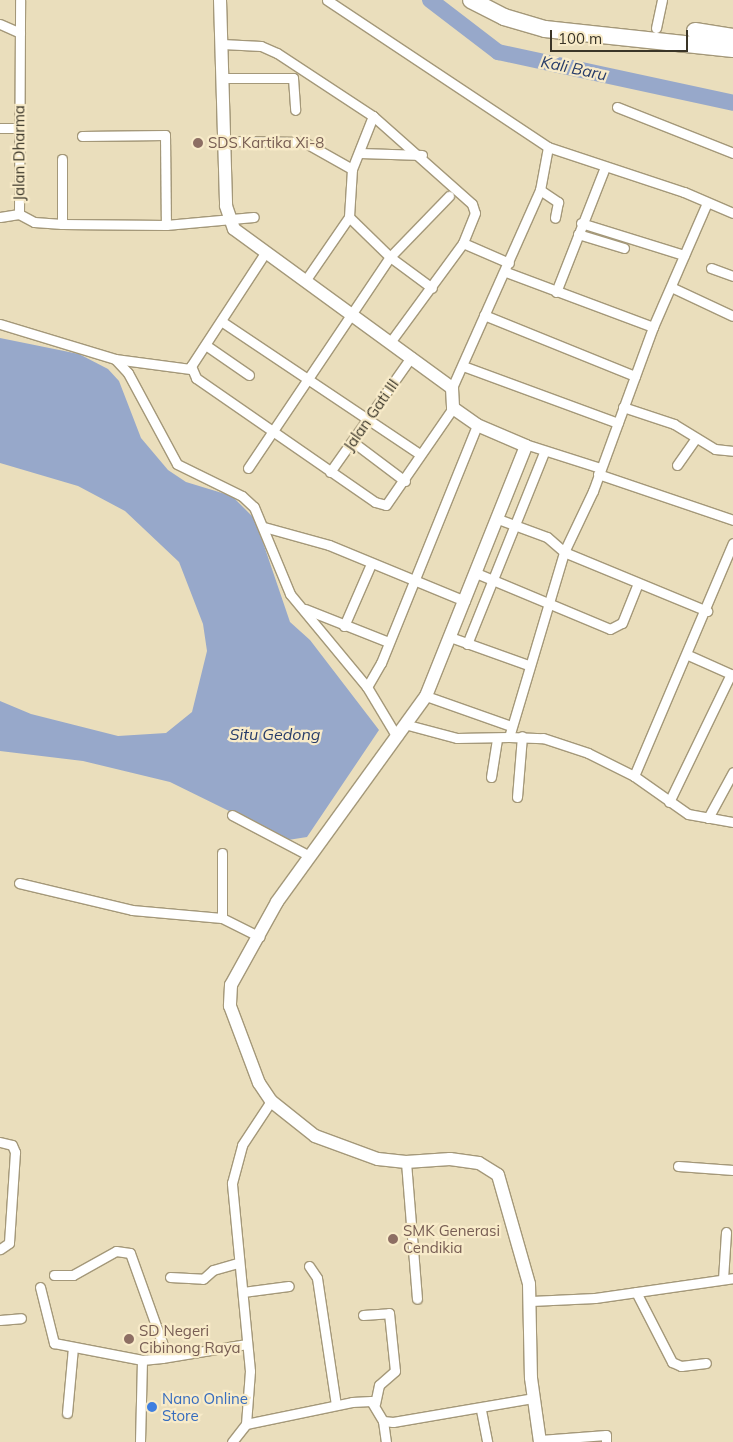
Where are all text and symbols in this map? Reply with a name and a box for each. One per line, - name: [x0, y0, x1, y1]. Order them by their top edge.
- scale bar: [553, 20, 690, 52]
- text: 100 m: [558, 29, 602, 48]
- water label: Kali Baru: [539, 52, 609, 84]
- street label: Jalan Dharma: [10, 105, 28, 201]
- place label: SDS Kartika Xi-8: [208, 134, 324, 152]
- marker: SDS Kartika Xi-8: [192, 137, 204, 149]
- street label: Jalan Gati III: [340, 376, 402, 454]
- water label: Situ Gedong: [230, 724, 320, 744]
- place label: SMK Generasi Cendikia: [403, 1221, 500, 1256]
- marker: SMK Generasi Cendikia: [387, 1233, 399, 1245]
- place label: SD Negeri Cibinong Raya: [139, 1321, 241, 1356]
- marker: SD Negeri Cibinong Raya: [123, 1333, 135, 1345]
- place label: Nano Online Store: [162, 1389, 248, 1424]
- marker: Nano Online Store: [146, 1401, 158, 1413]

